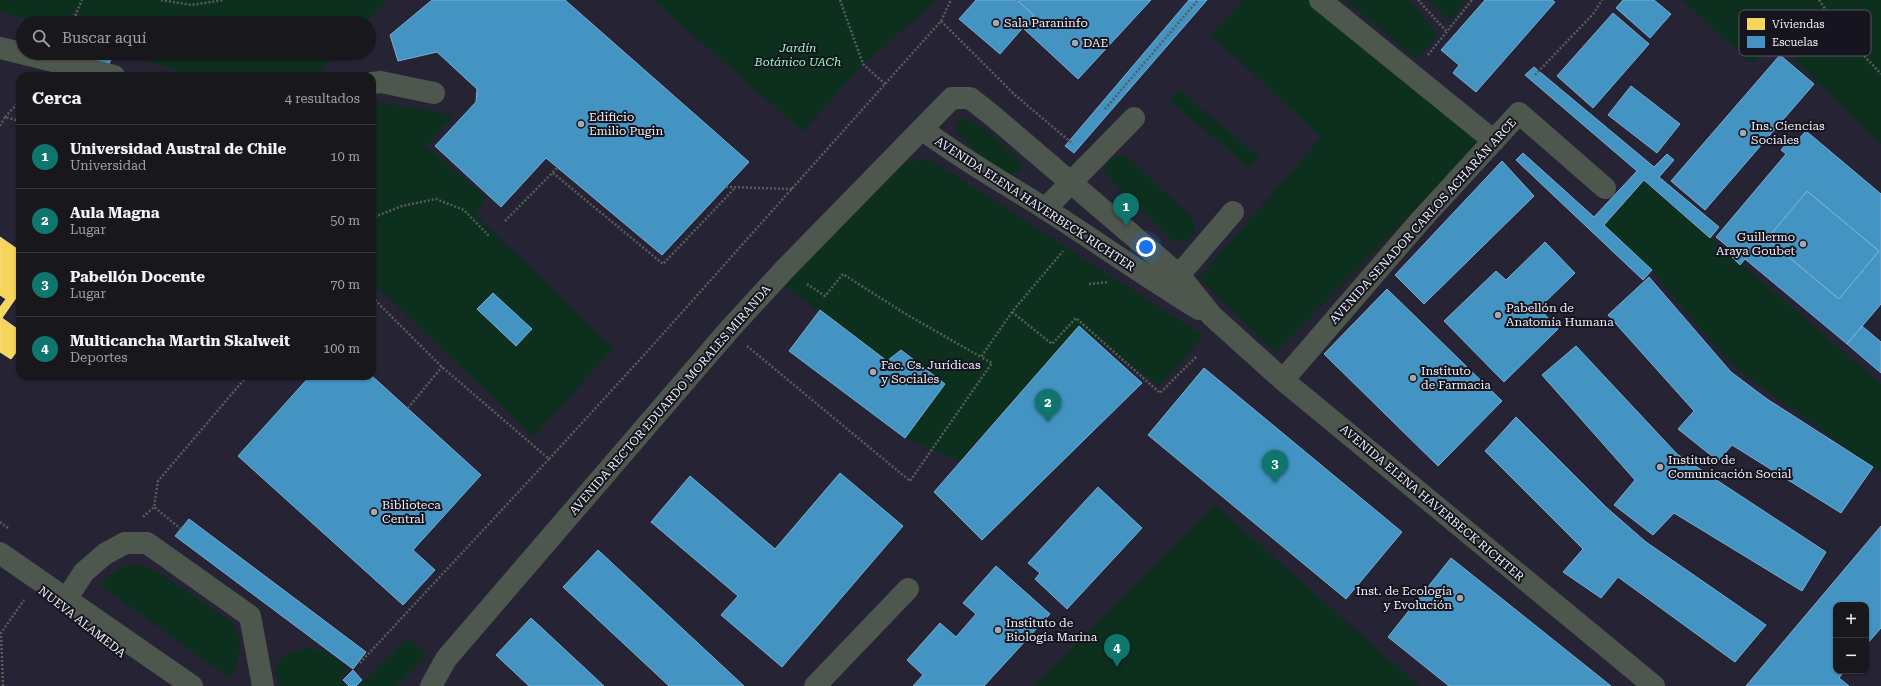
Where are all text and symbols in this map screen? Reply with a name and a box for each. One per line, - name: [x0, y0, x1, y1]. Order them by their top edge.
- legend: [1739, 10, 1871, 56]
- search box: [16, 16, 376, 60]
- place label: Sala Paraninfo: [1004, 16, 1088, 30]
- marker: Sala Paraninfo: [991, 18, 1001, 28]
- text: Viviendas: [1772, 18, 1824, 31]
- icon: search: [30, 27, 52, 49]
- text: Buscar aquí: [62, 29, 146, 47]
- place label: DAE: [1083, 36, 1108, 50]
- text: Escuelas: [1772, 36, 1818, 49]
- marker: DAE: [1070, 38, 1080, 48]
- park label: Jardín Botánico UACh: [754, 41, 841, 69]
- text: Cerca: [32, 88, 82, 108]
- text: 4 resultados: [285, 91, 360, 106]
- place label: Edificio Emilio Pugin: [589, 110, 663, 138]
- street label: AVENIDA SENADOR CARLOS ACHARÁN ARCE: [1327, 115, 1519, 327]
- marker: Edificio Emilio Pugin: [576, 119, 586, 129]
- place label: Ins. Ciencias Sociales: [1751, 119, 1825, 147]
- marker: Ins. Ciencias Sociales: [1738, 128, 1748, 138]
- street label: AVENIDA ELENA HAVERBECK RICHTER: [932, 134, 1138, 274]
- text: Universidad Austral de Chile: [70, 140, 286, 158]
- text: 1: [41, 149, 49, 164]
- text: 10 m: [330, 149, 360, 164]
- text: Universidad: [70, 158, 146, 173]
- pin: 1: [1113, 193, 1139, 226]
- text: Aula Magna: [70, 204, 160, 222]
- text: 2: [41, 213, 49, 228]
- text: 50 m: [330, 213, 360, 228]
- text: Lugar: [70, 222, 106, 237]
- place label: Guillermo Araya Goubet: [1716, 230, 1796, 258]
- your location: [1136, 237, 1156, 257]
- marker: Guillermo Araya Goubet: [1798, 239, 1808, 249]
- text: Pabellón Docente: [70, 268, 205, 286]
- text: 3: [41, 277, 49, 292]
- text: 70 m: [330, 277, 360, 292]
- street label: AVENIDA RECTOR EDUARDO MORALES MIRANDA: [566, 282, 774, 518]
- text: Lugar: [70, 286, 106, 301]
- place label: Pabellón de Anatomía Humana: [1506, 301, 1614, 329]
- marker: Pabellón de Anatomía Humana: [1493, 310, 1503, 320]
- text: Multicancha Martin Skalweit: [70, 332, 290, 350]
- text: 4: [41, 341, 49, 356]
- text: 100 m: [323, 341, 360, 356]
- text: Deportes: [70, 350, 127, 365]
- place label: Fac. Cs. Jurídicas y Sociales: [881, 358, 981, 386]
- place label: Instituto de Farmacia: [1421, 364, 1491, 392]
- marker: Fac. Cs. Jurídicas y Sociales: [868, 367, 878, 377]
- marker: Instituto de Farmacia: [1408, 373, 1418, 383]
- pin: 2: [1035, 389, 1061, 422]
- street label: AVENIDA ELENA HAVERBECK RICHTER: [1337, 422, 1527, 584]
- pin: 3: [1262, 450, 1288, 483]
- place label: Instituto de Comunicación Social: [1668, 453, 1792, 481]
- marker: Instituto de Comunicación Social: [1655, 462, 1665, 472]
- place label: Biblioteca Central: [382, 498, 441, 526]
- marker: Biblioteca Central: [369, 507, 379, 517]
- street label: NUEVA ALAMEDA: [36, 584, 129, 661]
- place label: Inst. de Ecología y Evolución: [1356, 584, 1452, 612]
- marker: Inst. de Ecología y Evolución: [1455, 593, 1465, 603]
- map controls: [1833, 602, 1869, 674]
- button: +: [1833, 602, 1869, 638]
- place label: Instituto de Biología Marina: [1006, 616, 1098, 644]
- marker: Instituto de Biología Marina: [993, 625, 1003, 635]
- pin: 4: [1104, 634, 1130, 667]
- button: −: [1833, 638, 1869, 674]

